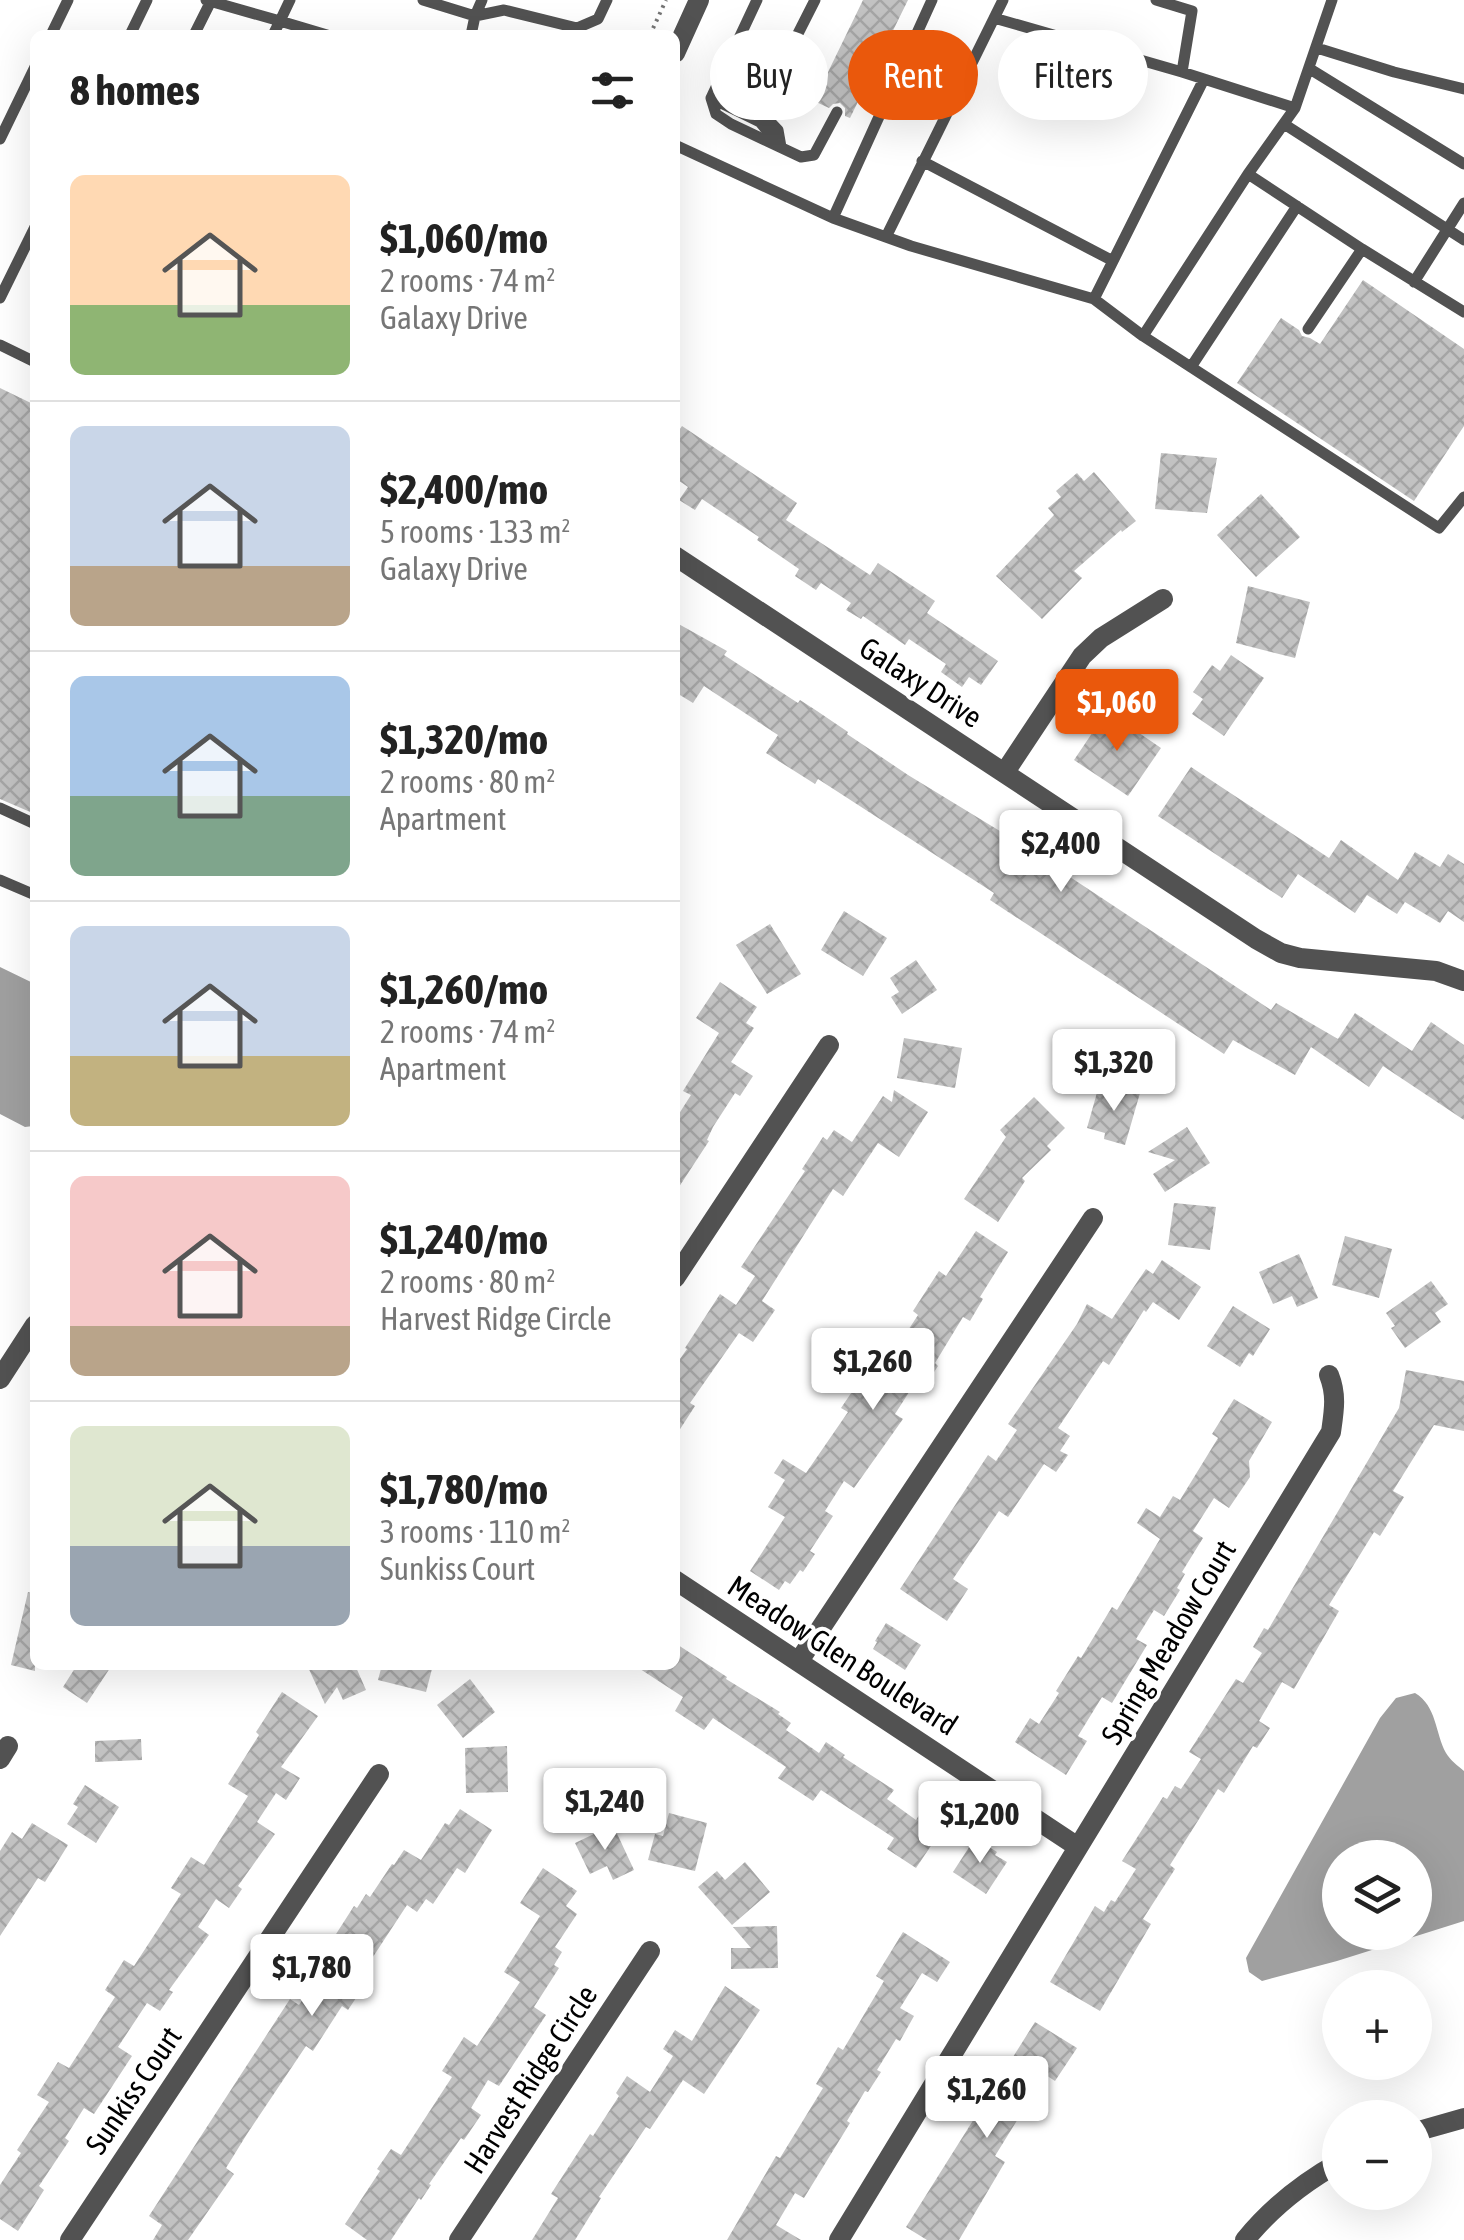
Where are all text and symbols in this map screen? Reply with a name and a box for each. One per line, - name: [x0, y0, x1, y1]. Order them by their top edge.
- chip: Buy: [710, 30, 828, 120]
- chip: Rent: [848, 30, 978, 120]
- chip: Filters: [998, 30, 1148, 120]
- icon: filters: [585, 63, 640, 118]
- text: 8 homes: [70, 66, 200, 114]
- text: $1,060/mo: [380, 214, 548, 262]
- icon: home: [150, 215, 270, 335]
- text: 2 rooms · 74 m²: [380, 262, 555, 299]
- text: Galaxy Drive: [380, 299, 528, 336]
- text: $2,400/mo: [380, 465, 548, 513]
- icon: home: [150, 466, 270, 586]
- text: 5 rooms · 133 m²: [380, 513, 570, 550]
- text: Galaxy Drive: [380, 550, 528, 587]
- street label: Galaxy Drive: [854, 630, 988, 734]
- pin: $1,060: [1036, 669, 1198, 754]
- text: $1,060: [1077, 683, 1157, 720]
- text: $1,320/mo: [380, 715, 548, 763]
- icon: home: [150, 716, 270, 836]
- text: 2 rooms · 80 m²: [380, 763, 555, 800]
- text: Apartment: [380, 800, 506, 837]
- pin: $2,400: [980, 810, 1142, 895]
- text: $2,400: [1021, 824, 1101, 861]
- text: $1,260/mo: [380, 965, 548, 1013]
- icon: home: [150, 966, 270, 1086]
- text: 2 rooms · 74 m²: [380, 1013, 555, 1050]
- pin: $1,320: [1033, 1029, 1195, 1114]
- text: $1,320: [1074, 1043, 1154, 1080]
- text: Apartment: [380, 1050, 506, 1087]
- text: $1,240/mo: [380, 1215, 548, 1263]
- icon: home: [150, 1216, 270, 1336]
- text: 2 rooms · 80 m²: [380, 1263, 555, 1300]
- text: Harvest Ridge Circle: [380, 1300, 612, 1337]
- pin: $1,260: [792, 1328, 954, 1413]
- text: $1,260: [833, 1342, 913, 1379]
- text: $1,780/mo: [380, 1465, 548, 1513]
- icon: home: [150, 1466, 270, 1586]
- text: 3 rooms · 110 m²: [380, 1513, 570, 1550]
- street label: Spring Meadow Court: [1094, 1534, 1242, 1750]
- text: Sunkiss Court: [380, 1550, 535, 1587]
- street label: Meadow Glen Boulevard: [722, 1568, 964, 1742]
- pin: $1,240: [524, 1768, 686, 1853]
- pin: $1,200: [899, 1781, 1061, 1866]
- text: $1,240: [565, 1782, 645, 1819]
- text: $1,200: [940, 1795, 1020, 1832]
- map controls: [1322, 1840, 1432, 2210]
- button: layers: [1322, 1840, 1432, 1950]
- pin: $1,780: [231, 1934, 393, 2019]
- text: $1,780: [272, 1948, 352, 1985]
- button: +: [1322, 1970, 1432, 2080]
- street label: Harvest Ridge Circle: [457, 1979, 603, 2179]
- street label: Sunkiss Court: [78, 2020, 188, 2160]
- pin: $1,260: [906, 2056, 1068, 2141]
- text: $1,260: [947, 2070, 1027, 2107]
- button: −: [1322, 2100, 1432, 2210]

